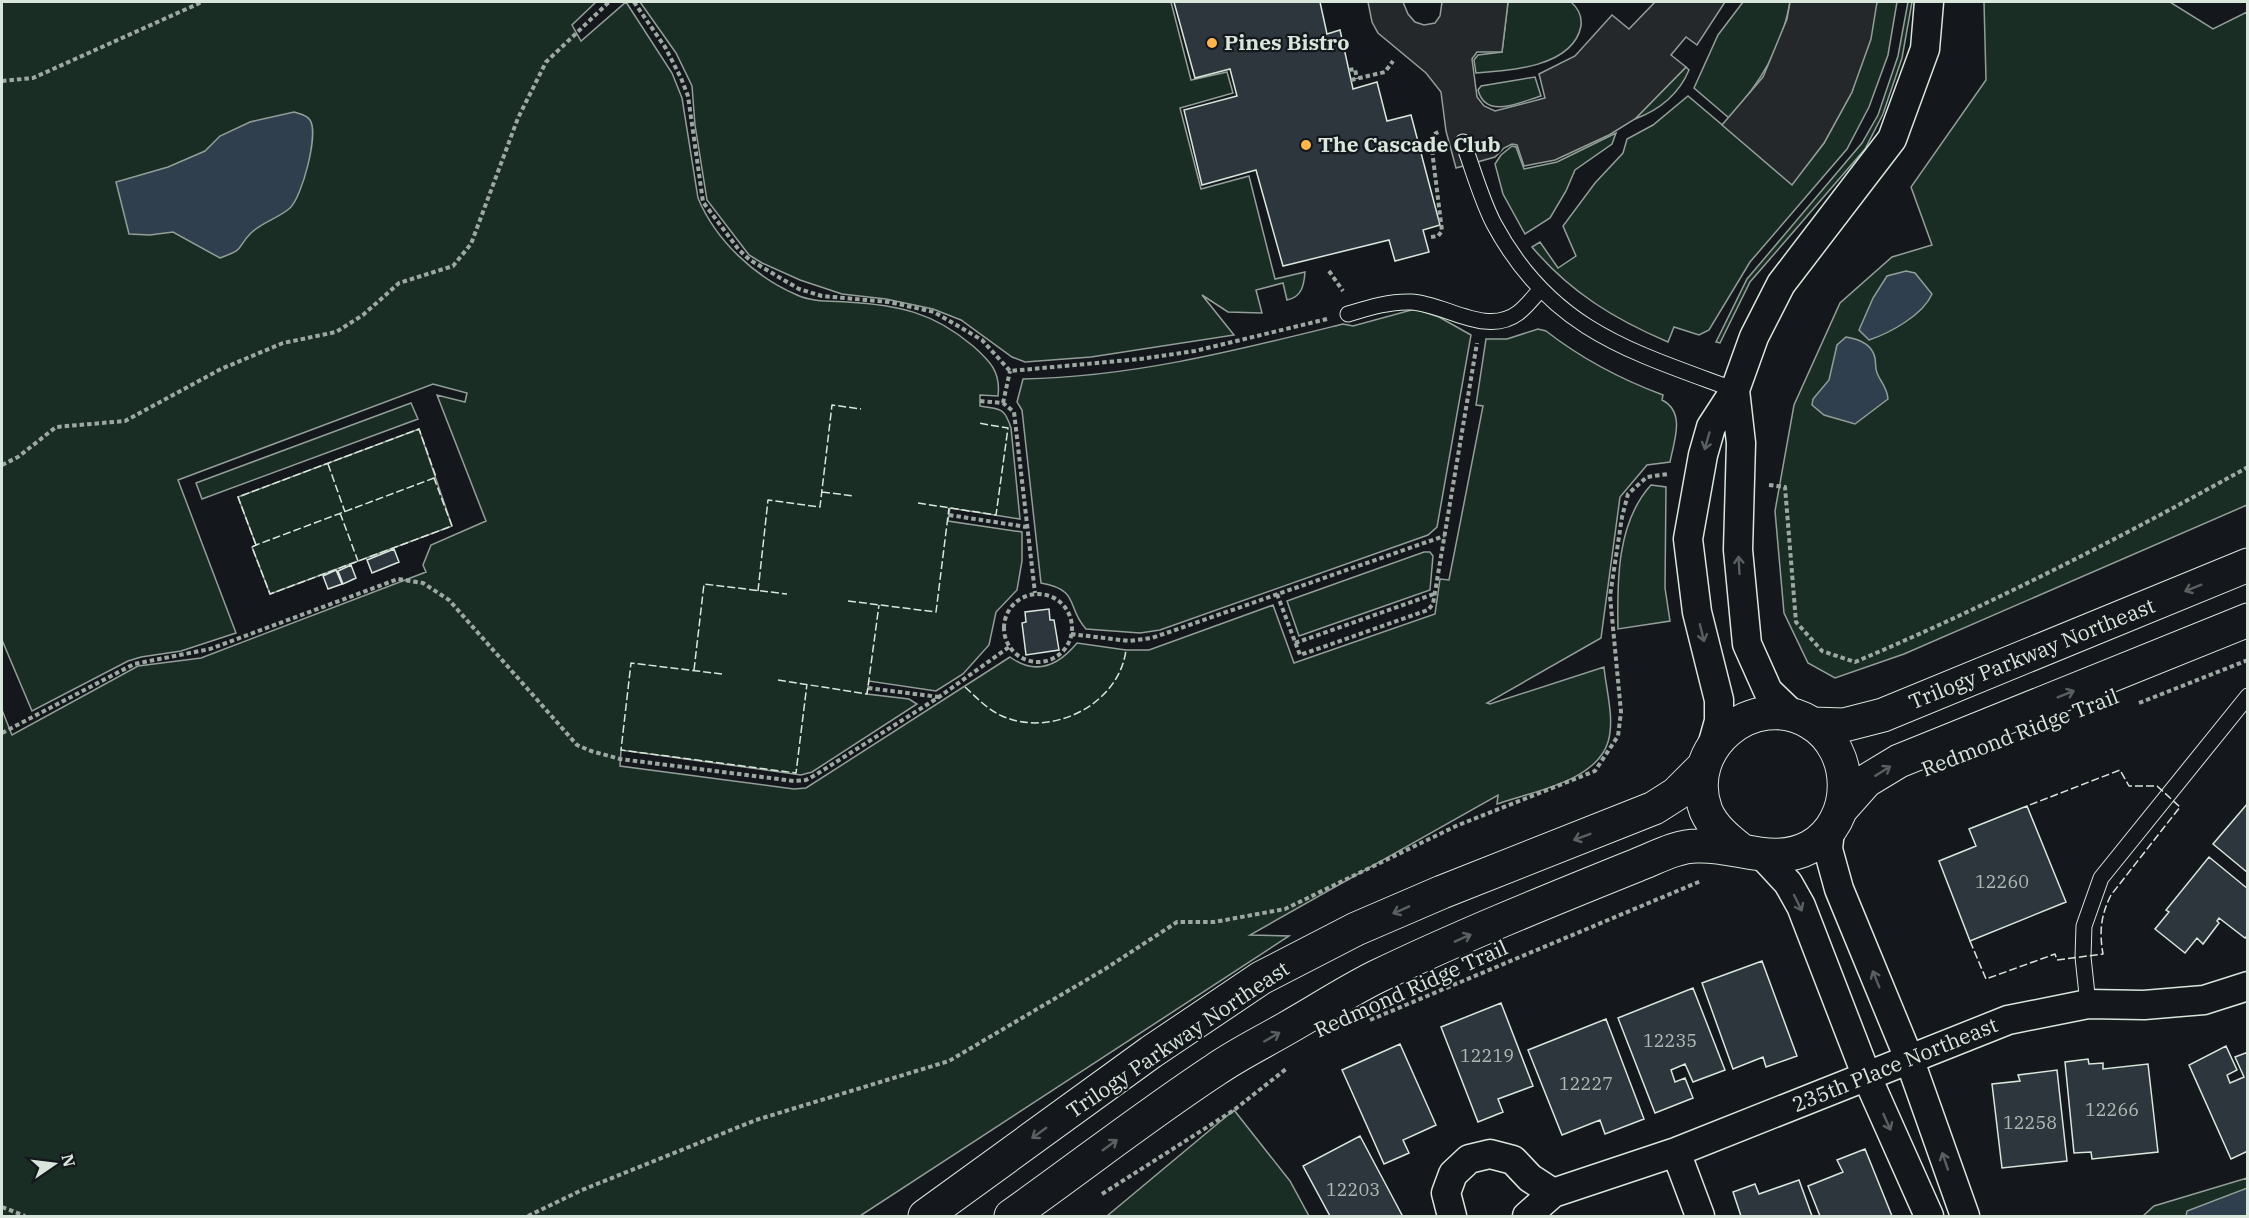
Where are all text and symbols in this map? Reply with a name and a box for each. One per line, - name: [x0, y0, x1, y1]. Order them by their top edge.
- place label: Pines Bistro: [1224, 28, 1349, 56]
- marker: Pines Bistro: [1205, 36, 1219, 50]
- place label: The Cascade Club: [1318, 130, 1501, 158]
- marker: The Cascade Club: [1299, 138, 1313, 152]
- one-way arrow: [1701, 431, 1712, 450]
- one-way arrow: [1734, 556, 1745, 576]
- one-way arrow: [2185, 583, 2203, 594]
- street label: Trilogy Parkway Northeast: [1904, 591, 2159, 715]
- one-way arrow: [1697, 623, 1708, 642]
- street label: Redmond Ridge Trail: [1917, 682, 2122, 783]
- one-way arrow: [2056, 688, 2074, 699]
- one-way arrow: [1874, 764, 1891, 776]
- one-way arrow: [1573, 832, 1591, 843]
- house number: 12260: [1975, 870, 2029, 893]
- one-way arrow: [1793, 893, 1804, 911]
- one-way arrow: [1392, 905, 1410, 916]
- one-way arrow: [1454, 931, 1472, 943]
- street label: Redmond Ridge Trail: [1309, 933, 1512, 1043]
- street label: Trilogy Parkway Northeast: [1061, 954, 1294, 1124]
- one-way arrow: [1870, 970, 1881, 989]
- street label: 235th Place Northeast: [1788, 1010, 2002, 1118]
- house number: 12235: [1643, 1029, 1697, 1052]
- one-way arrow: [1263, 1031, 1280, 1043]
- house number: 12219: [1460, 1044, 1514, 1067]
- house number: 12227: [1559, 1072, 1613, 1095]
- house number: 12266: [2085, 1098, 2139, 1121]
- house number: 12258: [2003, 1111, 2057, 1134]
- one-way arrow: [1883, 1113, 1894, 1131]
- one-way arrow: [1032, 1127, 1048, 1139]
- north arrow: [24, 1134, 84, 1194]
- one-way arrow: [1101, 1139, 1117, 1151]
- text: N: [57, 1152, 80, 1169]
- one-way arrow: [1939, 1152, 1950, 1171]
- house number: 12203: [1326, 1178, 1380, 1201]

